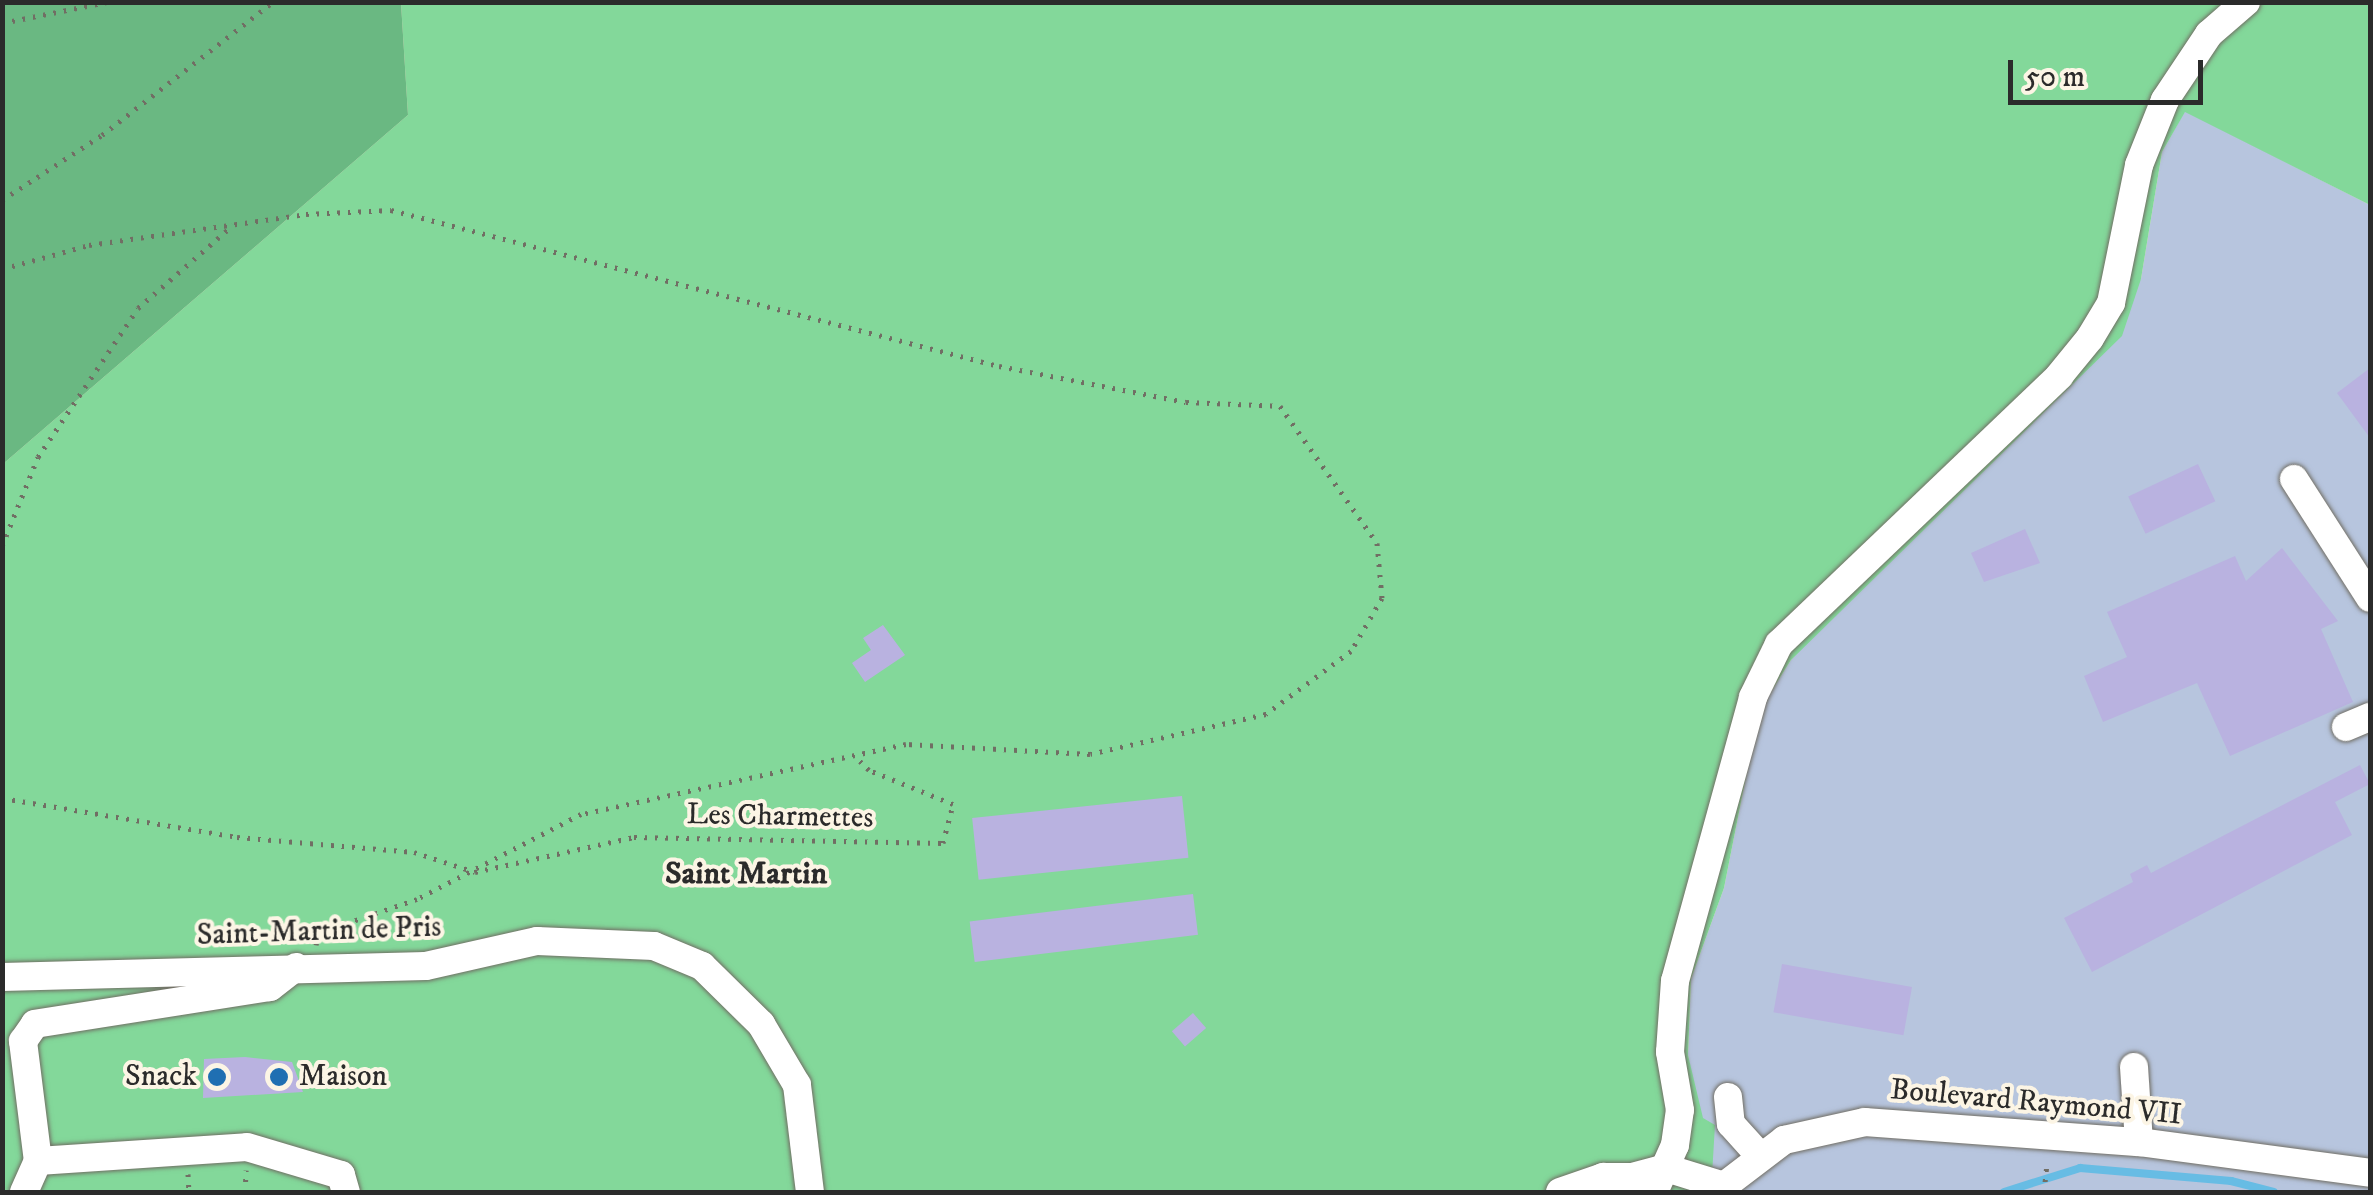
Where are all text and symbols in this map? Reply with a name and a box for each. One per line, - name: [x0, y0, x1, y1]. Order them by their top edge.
- scale bar: [2013, 40, 2208, 102]
- text: 50 m: [2025, 59, 2085, 96]
- street label: Les Charmettes: [686, 797, 874, 837]
- district label: Saint Martin: [665, 855, 827, 893]
- street label: Saint-Martin de Pris: [196, 910, 442, 954]
- place label: Snack: [125, 1059, 197, 1095]
- place label: Maison: [299, 1059, 387, 1095]
- marker: Snack: [206, 1066, 228, 1088]
- marker: Maison: [268, 1066, 290, 1088]
- street label: Boulevard Raymond VII: [1889, 1072, 2183, 1134]

